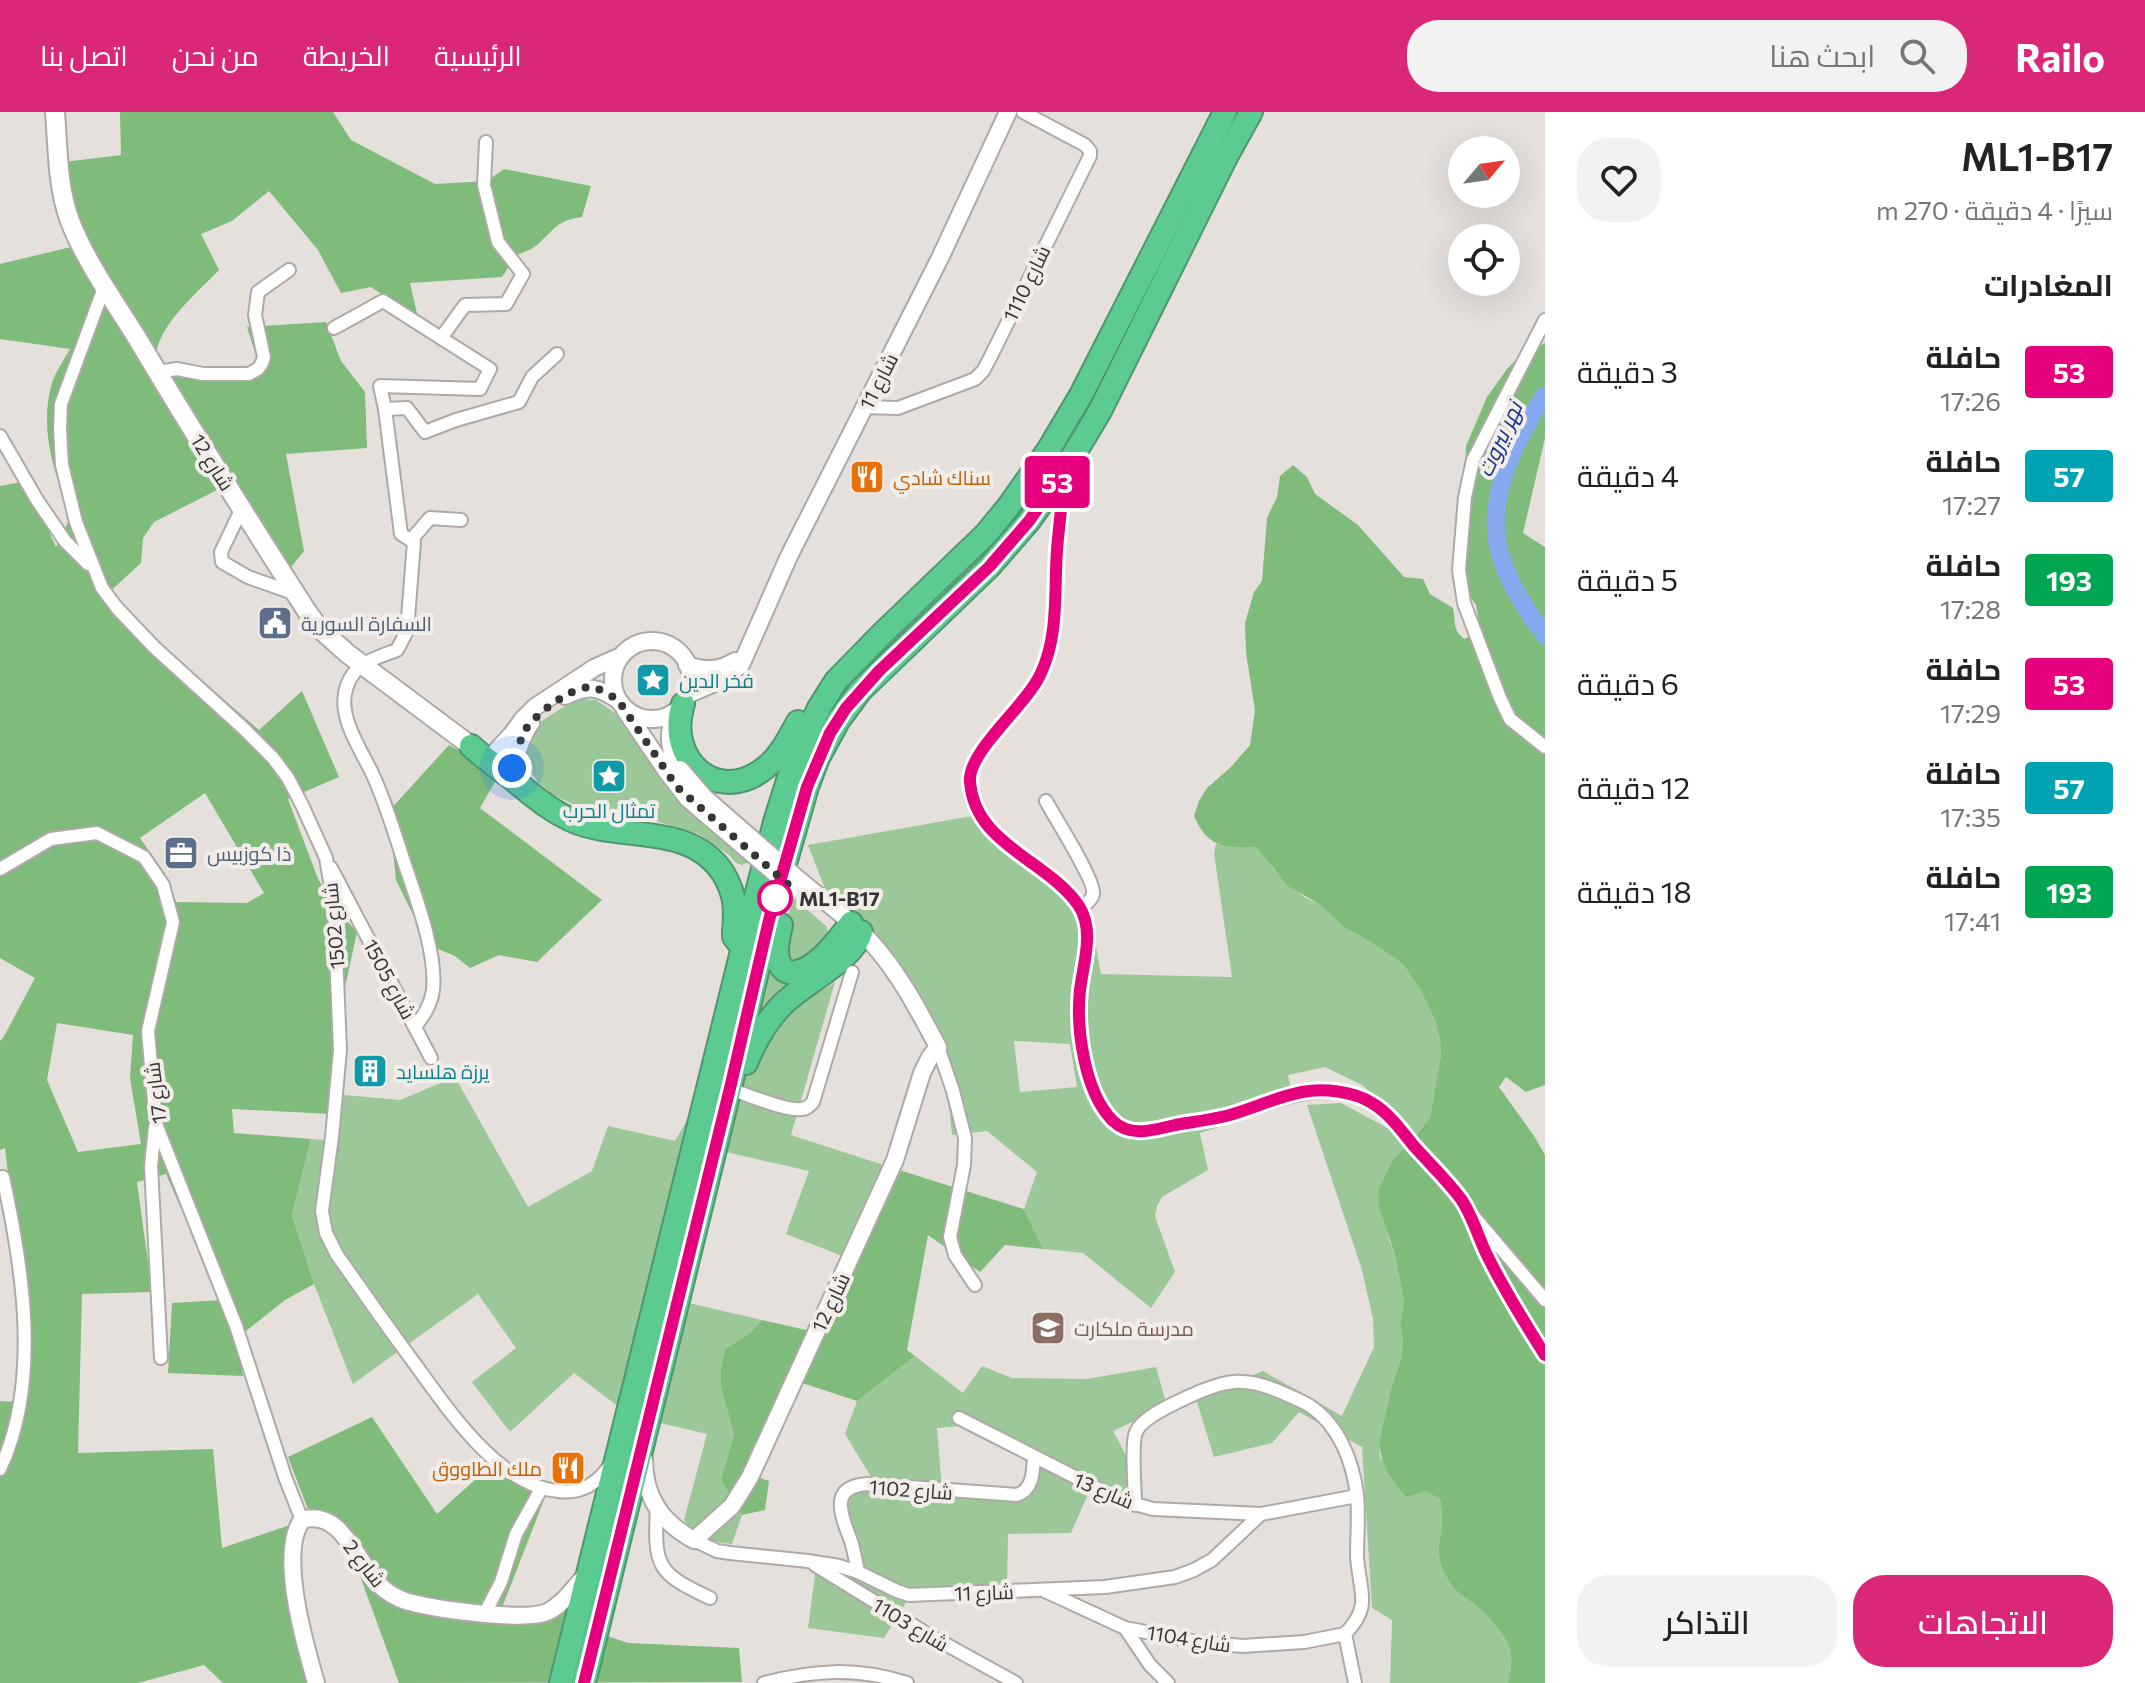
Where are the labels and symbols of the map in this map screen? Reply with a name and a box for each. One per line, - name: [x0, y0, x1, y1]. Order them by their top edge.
- north arrow: [1448, 136, 1520, 208]
- street label: شارع 1110: [997, 241, 1057, 326]
- street label: شارع 11: [854, 349, 905, 414]
- water label: نهر بيروت: [1470, 395, 1529, 481]
- street label: شارع 12: [184, 429, 240, 496]
- line badge: 53: [1021, 456, 1093, 508]
- restaurant icon: سناك شادي: [848, 458, 886, 496]
- place label: سناك شادي: [893, 465, 991, 494]
- public building icon: السفارة السورية: [256, 604, 294, 642]
- place label: السفارة السورية: [301, 611, 432, 636]
- place icon: فخر الدين: [634, 661, 672, 699]
- place label: فخر الدين: [679, 668, 754, 694]
- your location: [492, 748, 532, 788]
- place icon: تمثال الحرب: [590, 757, 628, 795]
- place label: تمثال الحرب: [563, 798, 656, 824]
- office icon: ذا كوزبيس: [162, 834, 200, 872]
- place label: ذا كوزبيس: [207, 841, 291, 867]
- street label: شارع 1502: [317, 881, 352, 970]
- marker: ML1-B17: [758, 881, 792, 915]
- place label: ML1-B17: [799, 886, 880, 910]
- street label: شارع 1505: [356, 935, 421, 1025]
- building icon: يرزة هلسايد: [351, 1052, 389, 1090]
- place label: يرزة هلسايد: [396, 1059, 490, 1084]
- street label: شارع 17: [139, 1061, 174, 1125]
- street label: شارع 12: [806, 1269, 857, 1337]
- school or university icon: مدرسة ملكارت: [1029, 1309, 1067, 1347]
- place label: مدرسة ملكارت: [1074, 1316, 1194, 1341]
- restaurant icon: ملك الطاووق: [549, 1449, 587, 1487]
- place label: ملك الطاووق: [432, 1456, 542, 1482]
- street label: شارع 13: [1069, 1467, 1137, 1516]
- street label: شارع 1102: [868, 1474, 954, 1507]
- street label: شارع 2: [337, 1534, 391, 1593]
- street label: شارع 11: [954, 1579, 1014, 1608]
- street label: شارع 1103: [867, 1592, 953, 1659]
- street label: شارع 1104: [1145, 1620, 1233, 1659]

